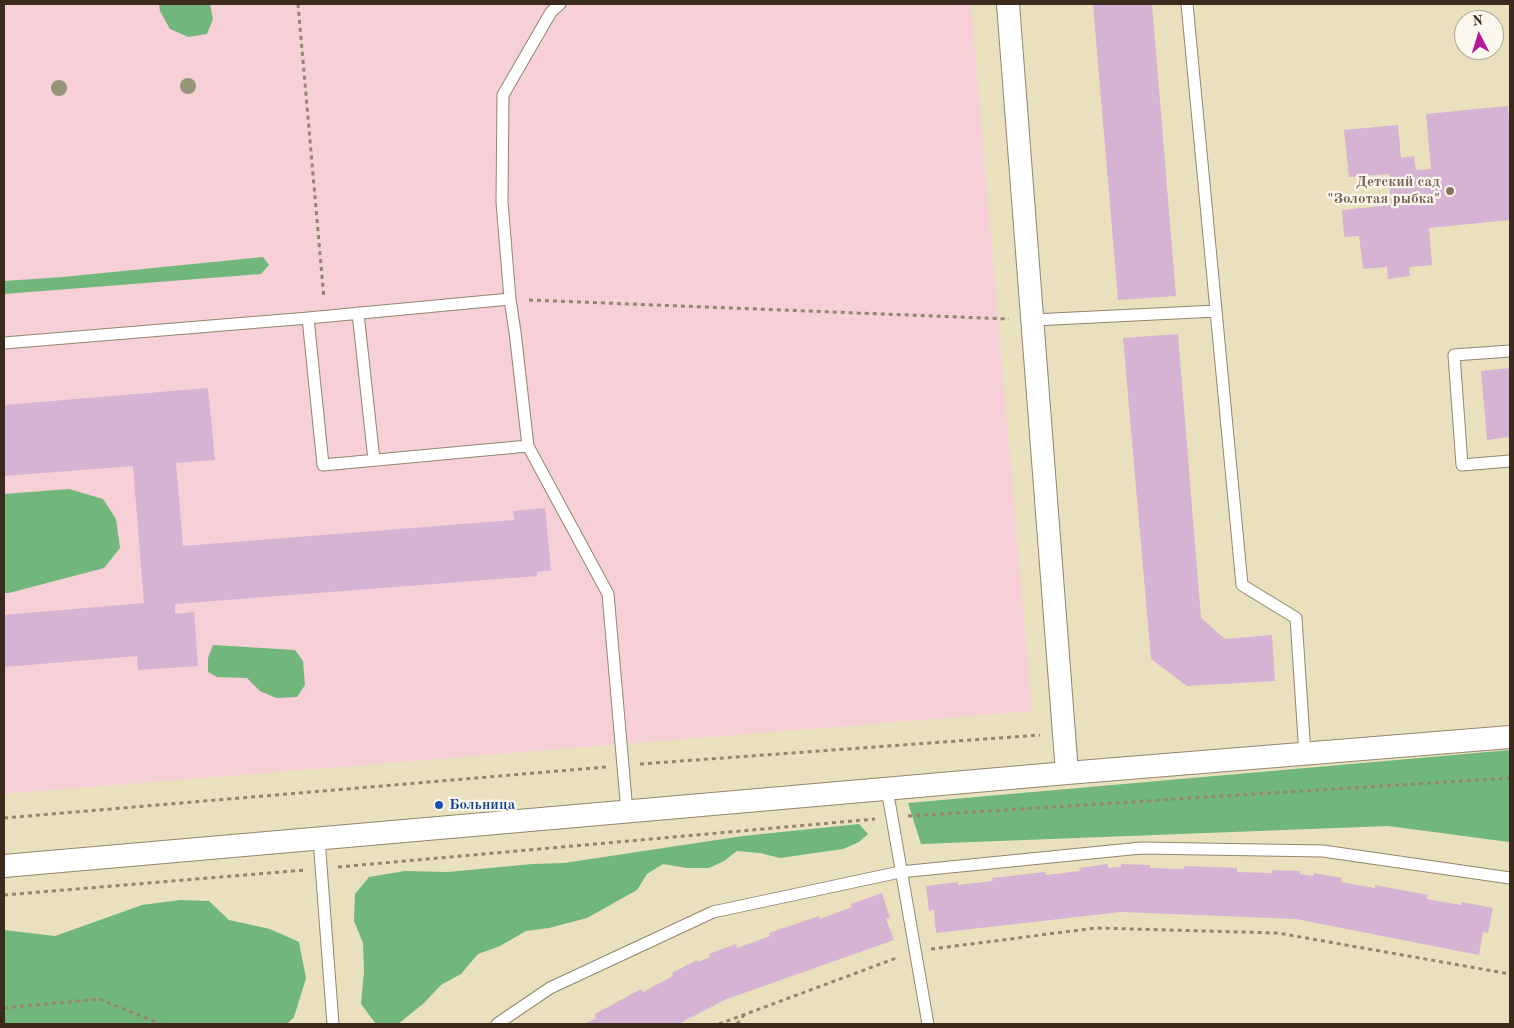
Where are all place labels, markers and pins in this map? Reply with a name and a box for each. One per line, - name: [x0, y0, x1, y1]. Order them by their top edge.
- place label: Детский сад "Золотая рыбка": [1327, 173, 1440, 208]
- marker: Детский сад "Золотая рыбка": [1444, 185, 1456, 197]
- place label: Больница: [449, 796, 515, 814]
- marker: Больница: [433, 799, 445, 811]

